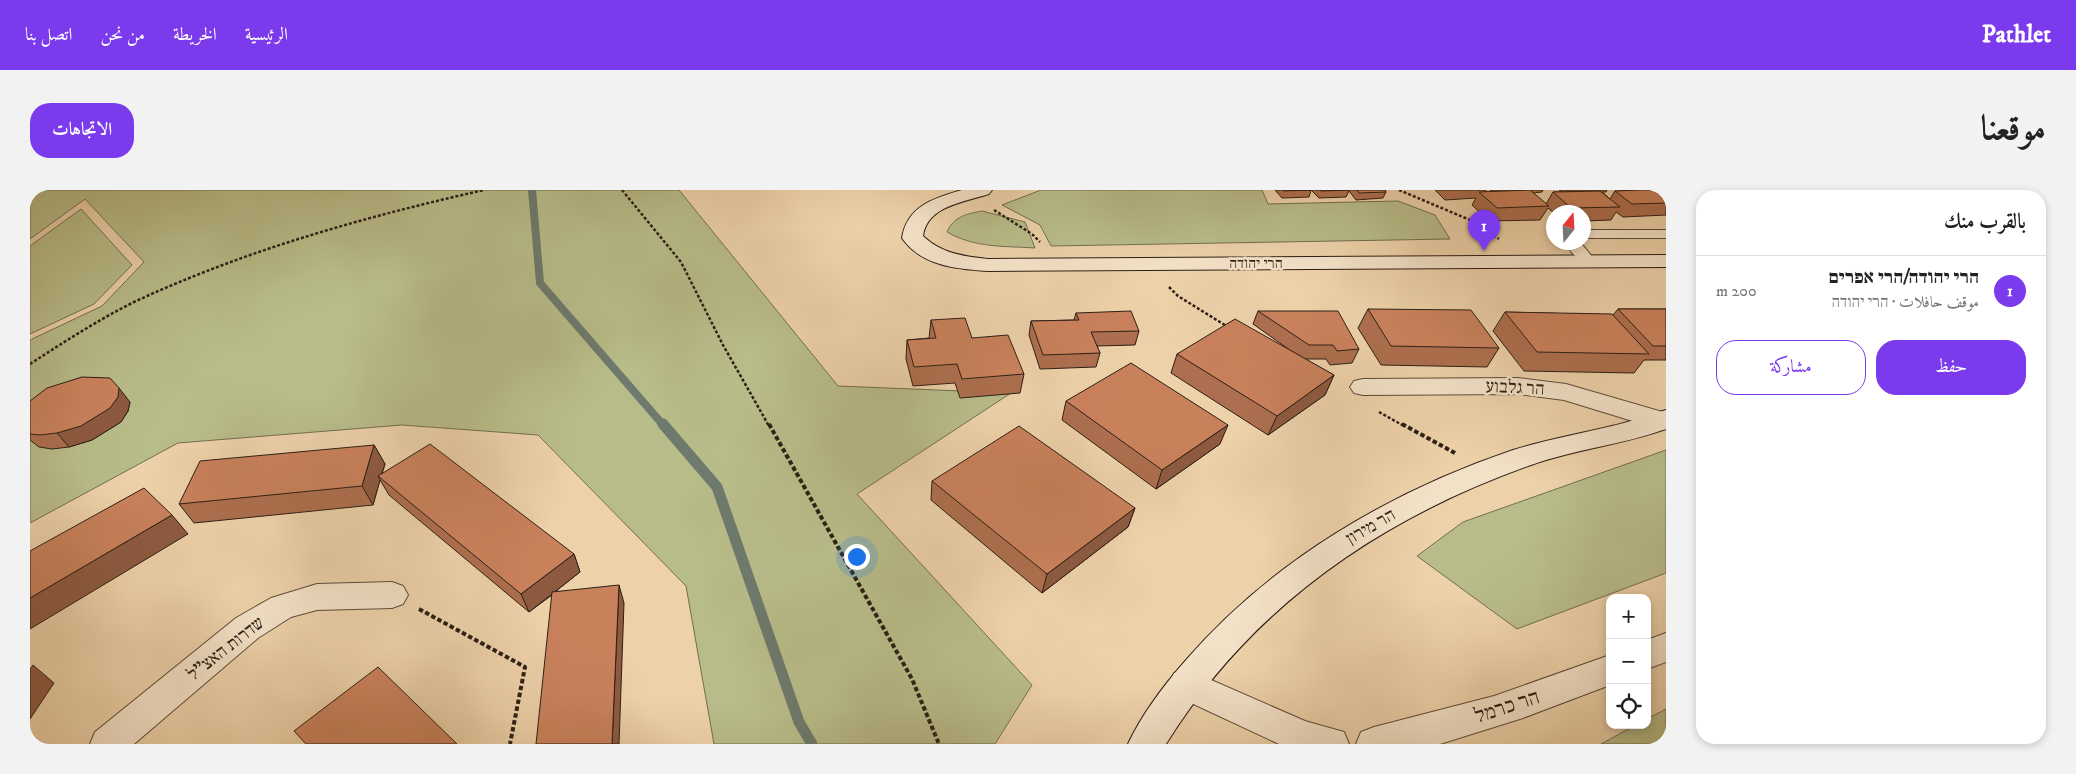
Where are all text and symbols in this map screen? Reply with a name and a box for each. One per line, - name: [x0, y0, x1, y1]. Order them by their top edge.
- text: Pathlet: [1982, 20, 2051, 50]
- text: اتصل بنا: [25, 24, 72, 46]
- text: من نحن: [100, 24, 145, 46]
- text: الخريطة: [173, 24, 217, 46]
- text: الرئيسية: [245, 24, 288, 46]
- button: الاتجاهات: [30, 103, 134, 158]
- text: موقعنا: [1981, 107, 2046, 151]
- north arrow: [1546, 205, 1591, 250]
- text: بالقرب منك: [1944, 209, 2026, 235]
- pin: 1: [1468, 210, 1500, 251]
- street label: הרי יהודה: [1229, 254, 1283, 273]
- text: הרי יהודה/הרי אפרים: [1829, 266, 1979, 289]
- text: 200 m: [1716, 281, 1757, 301]
- text: 1: [2007, 281, 2013, 301]
- text: موقف حافلات · הרי יהודה: [1831, 292, 1979, 312]
- button: مشاركة: [1716, 340, 1866, 395]
- button: حفظ: [1876, 340, 2026, 395]
- street label: הר גלבוע: [1485, 375, 1545, 401]
- street label: הר מירון: [1342, 504, 1400, 550]
- your location: [844, 544, 870, 570]
- map controls: [1606, 594, 1651, 729]
- button: +: [1606, 594, 1651, 639]
- street label: שדרות האצ"ל: [183, 612, 269, 686]
- button: −: [1606, 639, 1651, 684]
- street label: הר כרמל: [1471, 684, 1543, 730]
- button: locate: [1606, 684, 1651, 729]

